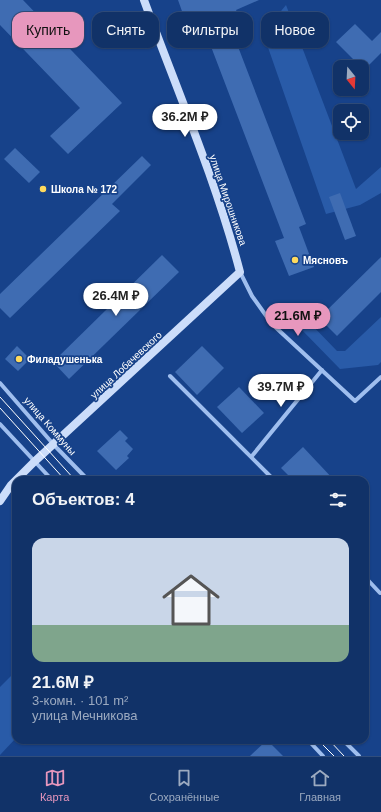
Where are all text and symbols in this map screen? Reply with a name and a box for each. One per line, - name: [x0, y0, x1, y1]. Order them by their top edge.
- chip: Купить: [12, 12, 84, 48]
- chip: Снять: [92, 12, 159, 48]
- chip: Фильтры: [167, 12, 253, 48]
- chip: Новое: [261, 12, 329, 48]
- north arrow: [333, 60, 369, 96]
- map controls: [333, 60, 369, 140]
- pin: 36.2M ₽: [148, 104, 222, 138]
- button: locate: [333, 104, 369, 140]
- text: 36.2M ₽: [161, 109, 209, 124]
- street label: улица Мирошникова: [207, 153, 249, 247]
- marker: Школа № 172: [38, 184, 48, 194]
- place label: Школа № 172: [51, 184, 118, 195]
- marker: Мясновъ: [290, 255, 300, 265]
- place label: Мясновъ: [303, 255, 348, 266]
- pin: 26.4M ₽: [79, 283, 153, 317]
- text: 26.4M ₽: [92, 288, 140, 303]
- pin: 21.6M ₽: [261, 303, 335, 337]
- text: 21.6M ₽: [274, 308, 322, 323]
- street label: улица Лобачевского: [88, 329, 164, 401]
- marker: Филадушенька: [14, 354, 24, 364]
- place label: Филадушенька: [27, 354, 103, 365]
- pin: 39.7M ₽: [244, 374, 318, 408]
- text: 39.7M ₽: [257, 379, 305, 394]
- street label: улица Коммуны: [22, 395, 78, 457]
- icon: filters: [327, 489, 349, 511]
- text: Объектов: 4: [32, 490, 135, 509]
- icon: home: [155, 564, 227, 636]
- text: 21.6M ₽: [32, 673, 94, 692]
- text: 3-комн. · 101 m²: [32, 693, 128, 708]
- text: улица Мечникова: [32, 708, 137, 723]
- tab: Карта: [40, 767, 69, 803]
- tab: Сохранённые: [149, 767, 219, 803]
- tab: Главная: [299, 767, 341, 803]

